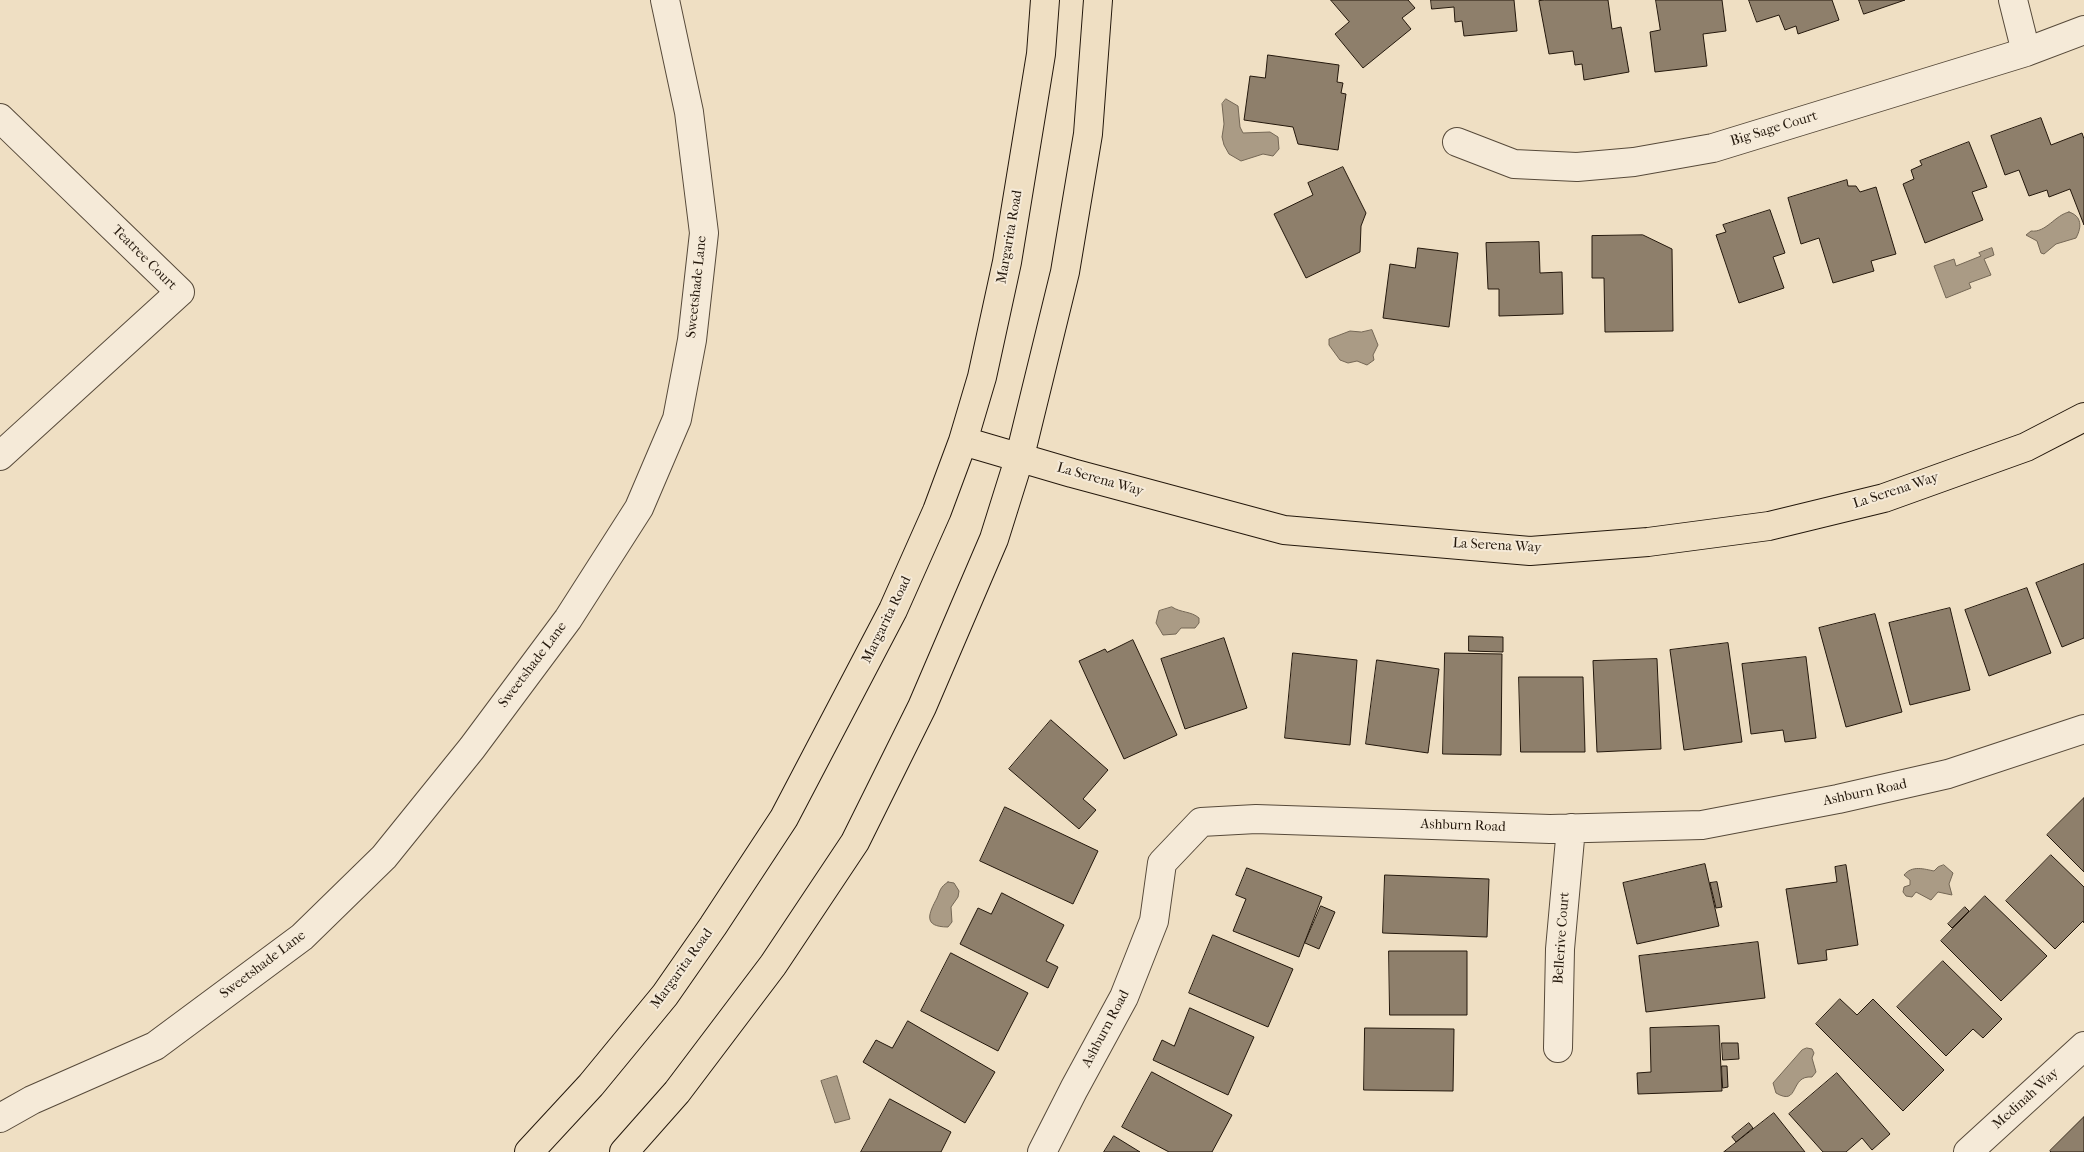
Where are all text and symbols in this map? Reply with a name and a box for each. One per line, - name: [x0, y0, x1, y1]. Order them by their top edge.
- street label: Big Sage Court: [1728, 108, 1820, 150]
- street label: Margarita Road: [993, 189, 1027, 285]
- street label: Teatree Court: [108, 222, 180, 294]
- street label: Sweetshade Lane: [683, 235, 711, 339]
- street label: La Serena Way: [1055, 460, 1145, 500]
- street label: La Serena Way: [1851, 469, 1941, 513]
- street label: La Serena Way: [1452, 535, 1542, 557]
- street label: Margarita Road: [859, 574, 915, 666]
- street label: Sweetshade Lane: [495, 619, 571, 711]
- street label: Ashburn Road: [1821, 776, 1909, 810]
- street label: Ashburn Road: [1420, 816, 1506, 836]
- street label: Bellerive Court: [1550, 891, 1574, 985]
- street label: Margarita Road: [647, 926, 717, 1012]
- street label: Sweetshade Lane: [217, 927, 309, 1003]
- street label: Ashburn Road: [1079, 987, 1133, 1071]
- street label: Medinah Way: [1989, 1065, 2063, 1133]

